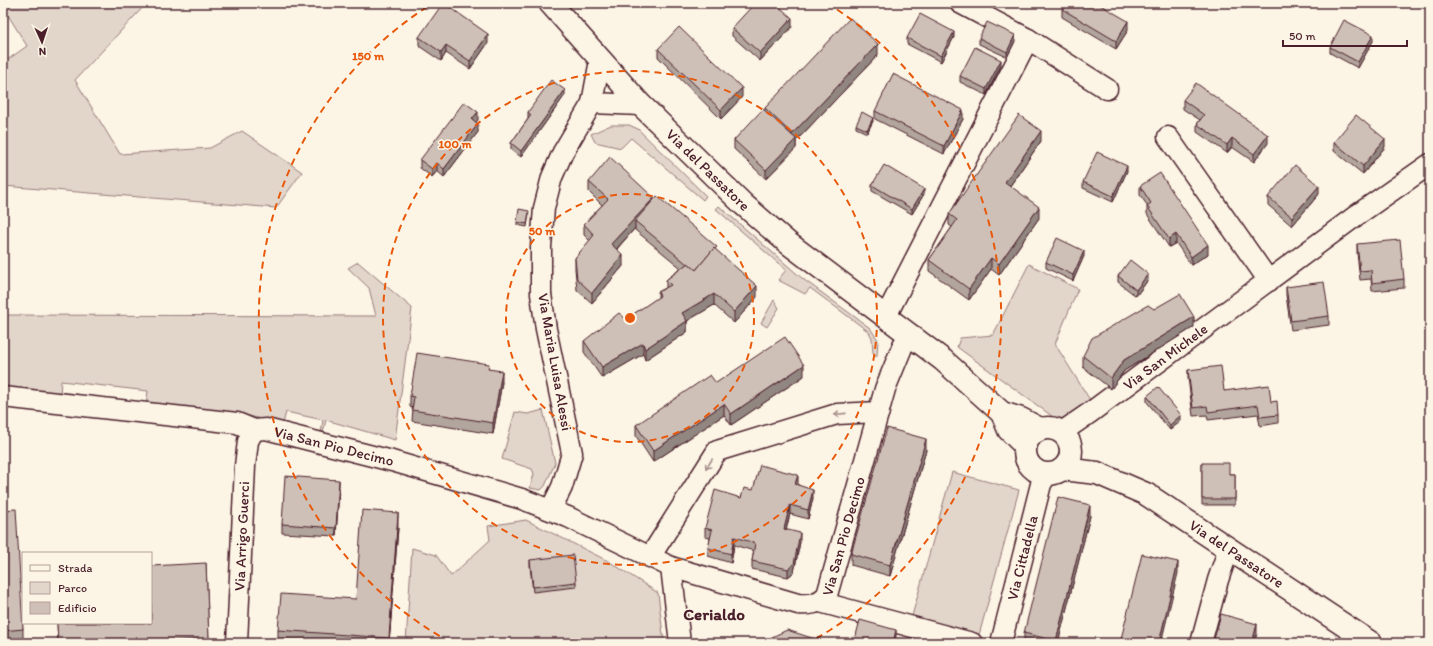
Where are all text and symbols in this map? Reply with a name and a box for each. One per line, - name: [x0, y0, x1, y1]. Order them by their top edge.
- north arrow: [22, 22, 62, 62]
- scale bar: [1283, 22, 1407, 48]
- text: 50 m: [1289, 29, 1315, 43]
- text: N: [38, 45, 47, 58]
- text: 150 m: [352, 49, 385, 63]
- street label: Via del Passatore: [662, 125, 753, 215]
- text: 100 m: [438, 137, 472, 151]
- text: 50 m: [529, 224, 556, 238]
- street label: Via Maria Luisa Alessi: [534, 292, 576, 432]
- centre of rings: [623, 311, 637, 325]
- street label: Via San Michele: [1120, 320, 1211, 394]
- one-way arrow: [834, 410, 847, 418]
- street label: Via San Pio Decimo: [272, 422, 396, 470]
- one-way arrow: [705, 458, 713, 469]
- street label: Via San Pio Decimo: [818, 475, 869, 598]
- street label: Via Arrigo Guerci: [230, 481, 253, 591]
- street label: Via Cittadella: [1003, 513, 1042, 602]
- street label: Via del Passatore: [1186, 516, 1287, 592]
- legend: [22, 552, 152, 624]
- text: Strada: [58, 561, 93, 575]
- text: Parco: [58, 581, 87, 595]
- text: Edificio: [58, 601, 97, 615]
- district label: Cerialdo: [683, 604, 745, 624]

